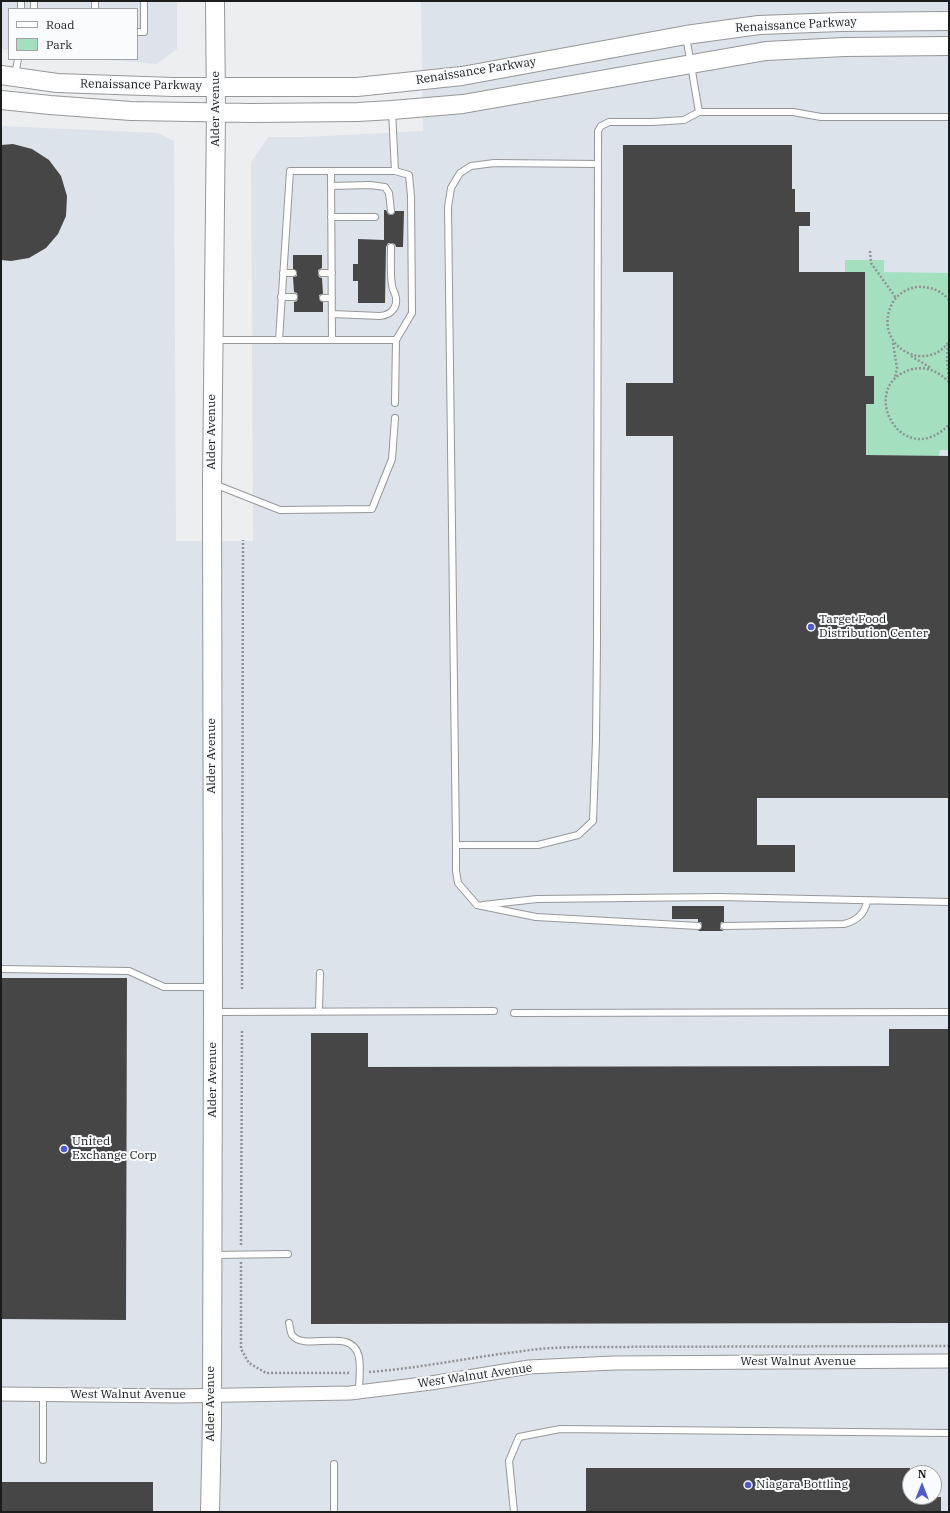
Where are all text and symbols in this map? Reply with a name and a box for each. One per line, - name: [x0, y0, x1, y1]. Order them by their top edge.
- legend: [8, 8, 138, 60]
- street label: Renaissance Parkway: [735, 15, 857, 35]
- text: Road: [46, 17, 75, 32]
- text: Park: [46, 37, 72, 52]
- street label: Renaissance Parkway: [415, 54, 537, 88]
- street label: Alder Avenue: [209, 71, 223, 147]
- street label: Renaissance Parkway: [80, 77, 202, 93]
- street label: Alder Avenue: [205, 394, 219, 470]
- place label: Target Food Distribution Center: [819, 613, 928, 641]
- marker: Target Food Distribution Center: [806, 622, 816, 632]
- street label: Alder Avenue: [205, 718, 219, 794]
- street label: Alder Avenue: [206, 1042, 220, 1118]
- place label: United Exchange Corp: [72, 1135, 157, 1163]
- marker: United Exchange Corp: [59, 1144, 69, 1154]
- street label: West Walnut Avenue: [740, 1355, 856, 1369]
- street label: West Walnut Avenue: [417, 1361, 533, 1391]
- street label: Alder Avenue: [204, 1366, 218, 1442]
- street label: West Walnut Avenue: [70, 1388, 186, 1402]
- north arrow: [902, 1465, 942, 1505]
- text: N: [918, 1467, 926, 1481]
- place label: Niagara Bottling: [756, 1478, 848, 1492]
- marker: Niagara Bottling: [743, 1480, 753, 1490]

